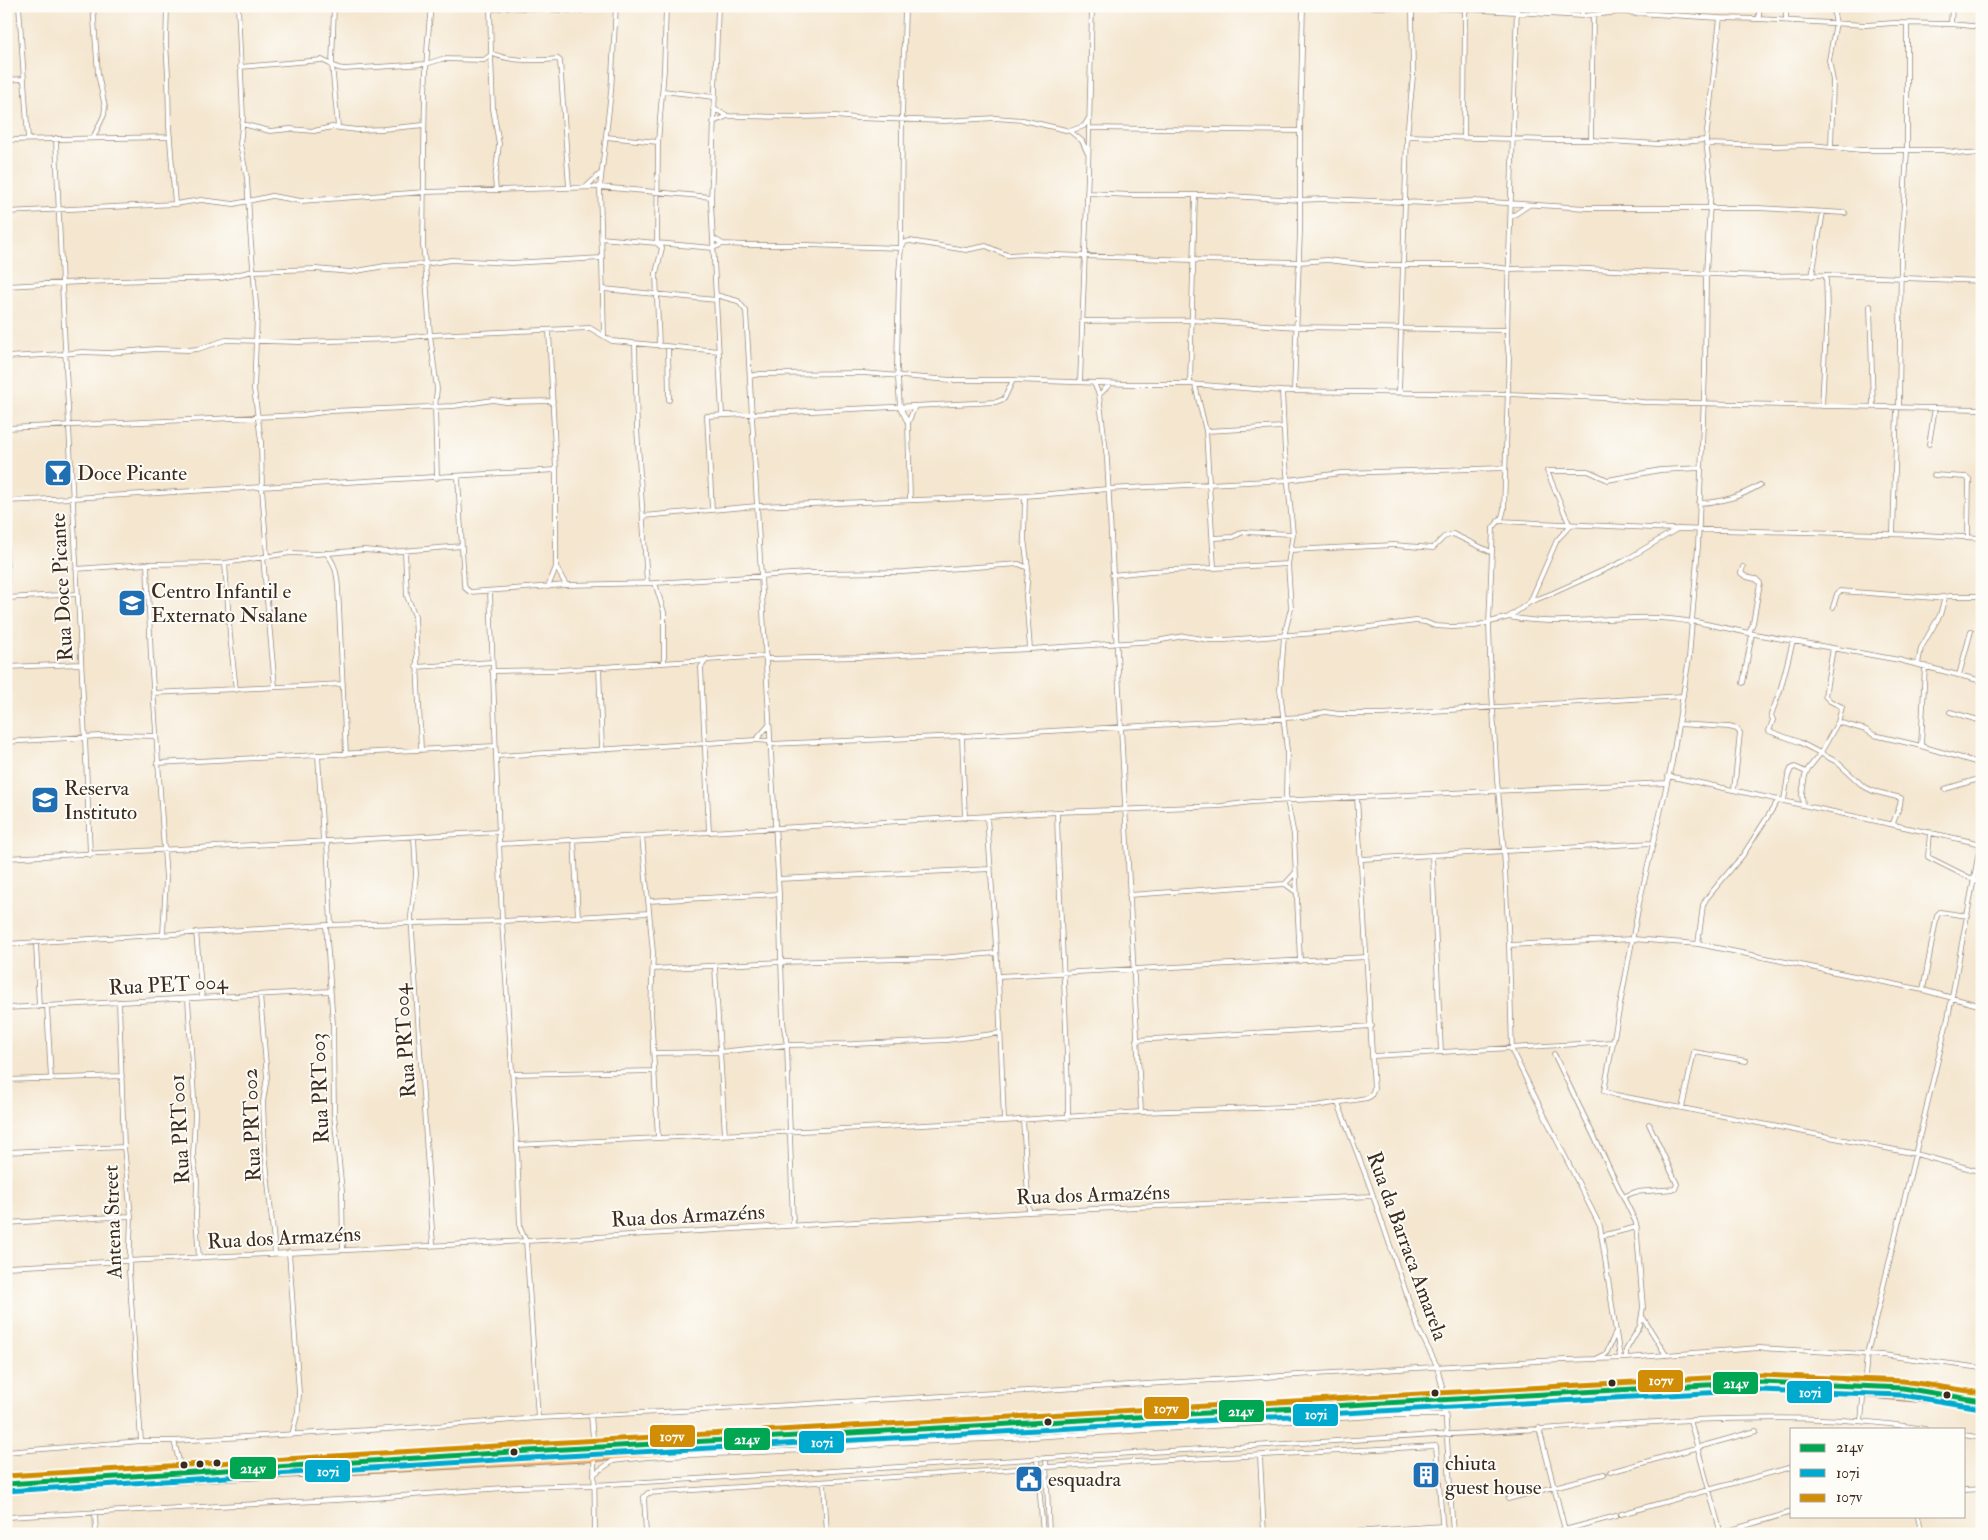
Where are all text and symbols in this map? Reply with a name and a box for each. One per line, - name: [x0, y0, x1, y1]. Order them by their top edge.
- bar icon: Doce Picante: [43, 458, 73, 488]
- place label: Doce Picante: [77, 460, 187, 487]
- street label: Rua Doce Picante: [45, 512, 79, 662]
- place label: Centro Infantil e Externato Nsalane: [151, 578, 308, 629]
- school or university icon: Centro Infantil e Externato Nsalane: [117, 588, 147, 618]
- place label: Reserva Instituto: [64, 775, 137, 826]
- school or university icon: Reserva Instituto: [30, 785, 60, 815]
- street label: Rua PET 004: [108, 968, 230, 1002]
- street label: Rua PRT004: [387, 982, 422, 1099]
- street label: Rua PRT003: [305, 1032, 335, 1144]
- street label: Rua PRT002: [237, 1068, 267, 1182]
- street label: Rua PRT001: [164, 1073, 196, 1185]
- street label: Rua da Barraca Amarela: [1360, 1148, 1454, 1345]
- street label: Antena Street: [98, 1164, 129, 1281]
- street label: Rua dos Armazéns: [1016, 1179, 1170, 1211]
- street label: Rua dos Armazéns: [610, 1198, 766, 1234]
- street label: Rua dos Armazéns: [206, 1220, 362, 1256]
- line badge: 107v: [1637, 1369, 1684, 1393]
- line badge: 214v: [1712, 1371, 1759, 1395]
- text: 107v: [1649, 1372, 1674, 1389]
- text: 214v: [1723, 1375, 1750, 1392]
- unlabelled marker: [1607, 1378, 1617, 1388]
- line badge: 107i: [1786, 1380, 1833, 1404]
- text: 107i: [1799, 1384, 1821, 1401]
- unlabelled marker: [1430, 1388, 1440, 1398]
- unlabelled marker: [1942, 1390, 1952, 1400]
- line badge: 107v: [1143, 1396, 1190, 1420]
- line badge: 214v: [1218, 1399, 1265, 1423]
- text: 107v: [1154, 1400, 1179, 1417]
- text: 214v: [1228, 1403, 1255, 1420]
- line badge: 107i: [1292, 1403, 1339, 1427]
- text: 107i: [1305, 1406, 1327, 1423]
- unlabelled marker: [1043, 1417, 1053, 1427]
- line badge: 107v: [649, 1424, 696, 1448]
- line badge: 214v: [723, 1427, 771, 1451]
- text: 107v: [660, 1428, 685, 1445]
- legend: [1790, 1428, 1966, 1518]
- line badge: 107i: [798, 1430, 845, 1454]
- text: 214v: [734, 1431, 761, 1448]
- text: 107i: [811, 1434, 833, 1451]
- text: 214v: [1836, 1438, 1864, 1457]
- unlabelled marker: [509, 1447, 519, 1457]
- place label: chiuta guest house: [1445, 1450, 1542, 1501]
- line badge: 214v: [229, 1456, 277, 1480]
- unlabelled marker: [212, 1458, 222, 1468]
- unlabelled marker: [195, 1459, 205, 1469]
- line badge: 107i: [304, 1459, 351, 1483]
- unlabelled marker: [179, 1460, 189, 1470]
- text: 214v: [240, 1460, 267, 1477]
- building icon: chiuta guest house: [1411, 1460, 1441, 1490]
- text: 107i: [317, 1463, 339, 1480]
- public building icon: esquadra: [1014, 1464, 1044, 1494]
- text: 107i: [1836, 1464, 1860, 1483]
- place label: esquadra: [1048, 1466, 1122, 1493]
- text: 107v: [1836, 1488, 1863, 1507]

